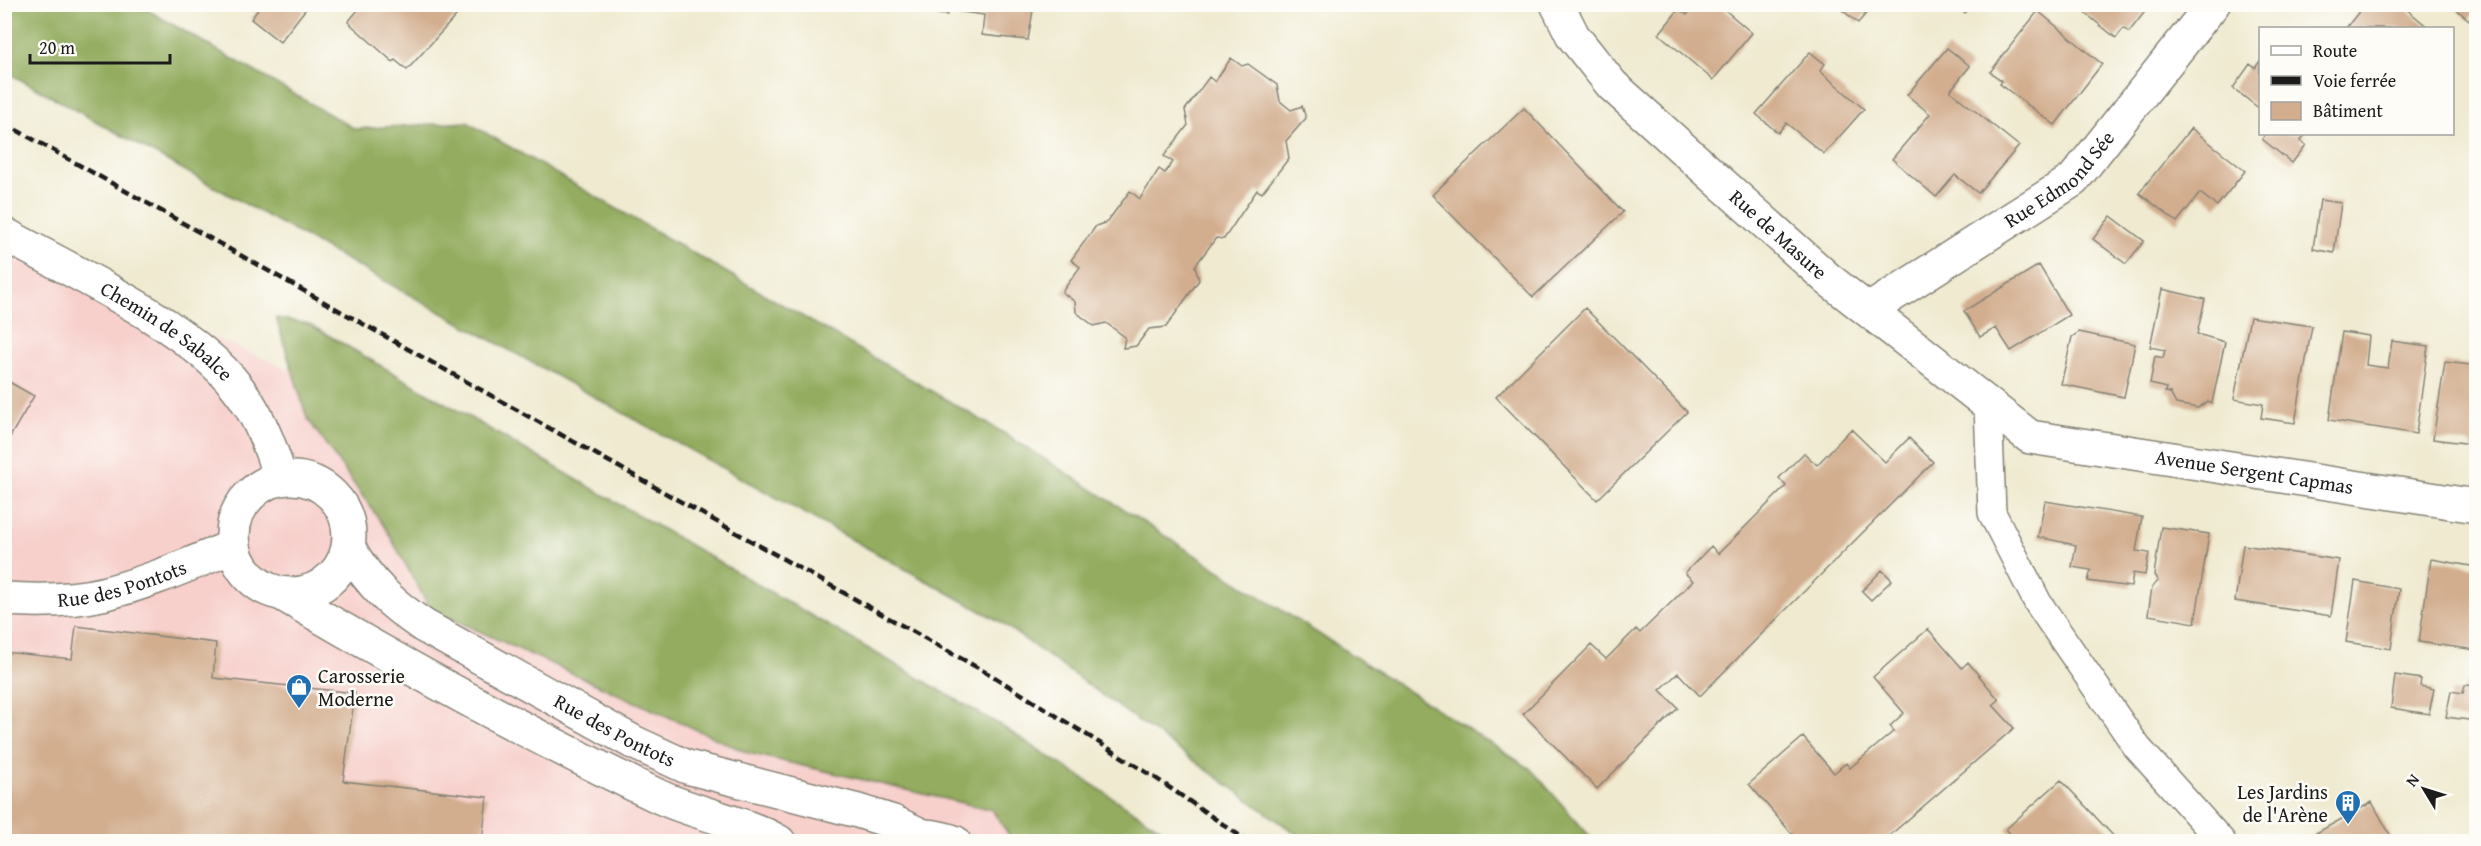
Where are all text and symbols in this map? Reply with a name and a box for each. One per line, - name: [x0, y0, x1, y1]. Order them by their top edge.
- scale bar: [30, 27, 170, 65]
- legend: [2259, 27, 2454, 135]
- text: 20 m: [39, 34, 75, 61]
- text: Route: [2313, 37, 2357, 64]
- text: Voie ferrée: [2313, 67, 2396, 94]
- text: Bâtiment: [2313, 97, 2383, 124]
- street label: Rue Edmond Sée: [1998, 124, 2121, 234]
- street label: Rue de Masure: [1723, 182, 1834, 286]
- street label: Chemin de Sabalce: [96, 274, 240, 387]
- street label: Avenue Sergent Capmas: [2153, 442, 2355, 501]
- street label: Rue des Pontots: [57, 552, 191, 614]
- place label: Carosserie Moderne: [318, 661, 405, 713]
- shop icon: Carosserie Moderne: [284, 672, 314, 710]
- street label: Rue des Pontots: [549, 686, 680, 774]
- north arrow: [2394, 759, 2454, 819]
- text: N: [2399, 768, 2425, 791]
- place label: Les Jardins de l'Arène: [2237, 777, 2328, 829]
- building icon: Les Jardins de l'Arène: [2333, 788, 2363, 826]

